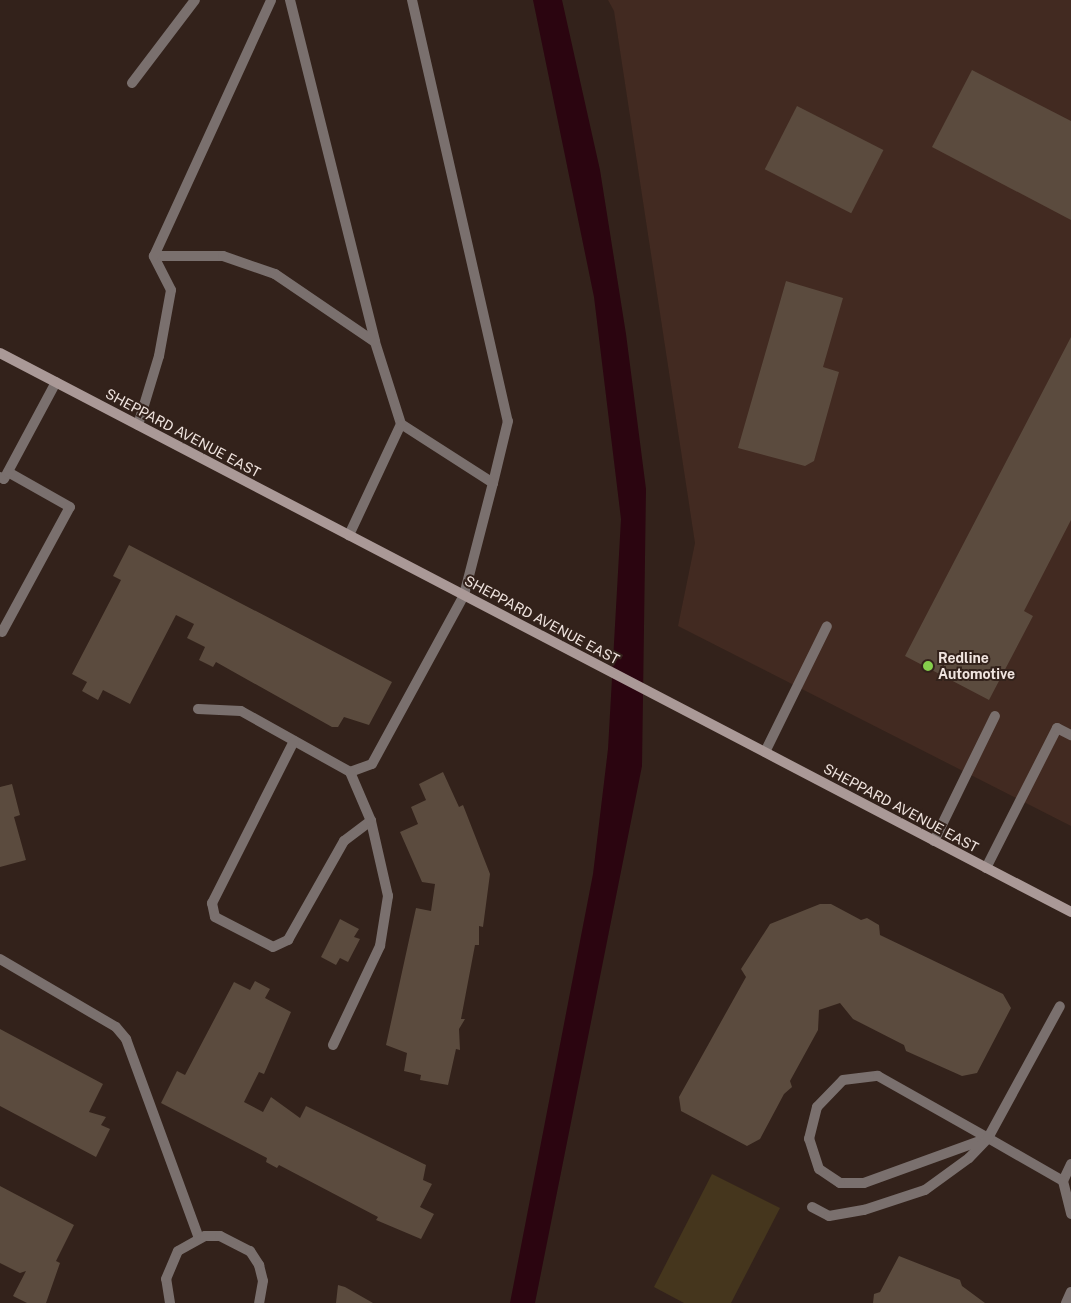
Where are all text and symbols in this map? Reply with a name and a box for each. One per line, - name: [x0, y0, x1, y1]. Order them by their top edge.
- street label: SHEPPARD AVENUE EAST: [103, 385, 263, 481]
- street label: SHEPPARD AVENUE EAST: [462, 572, 622, 668]
- place label: Redline Automotive: [938, 650, 1015, 682]
- marker: Redline Automotive: [922, 660, 934, 672]
- street label: SHEPPARD AVENUE EAST: [821, 760, 981, 856]

